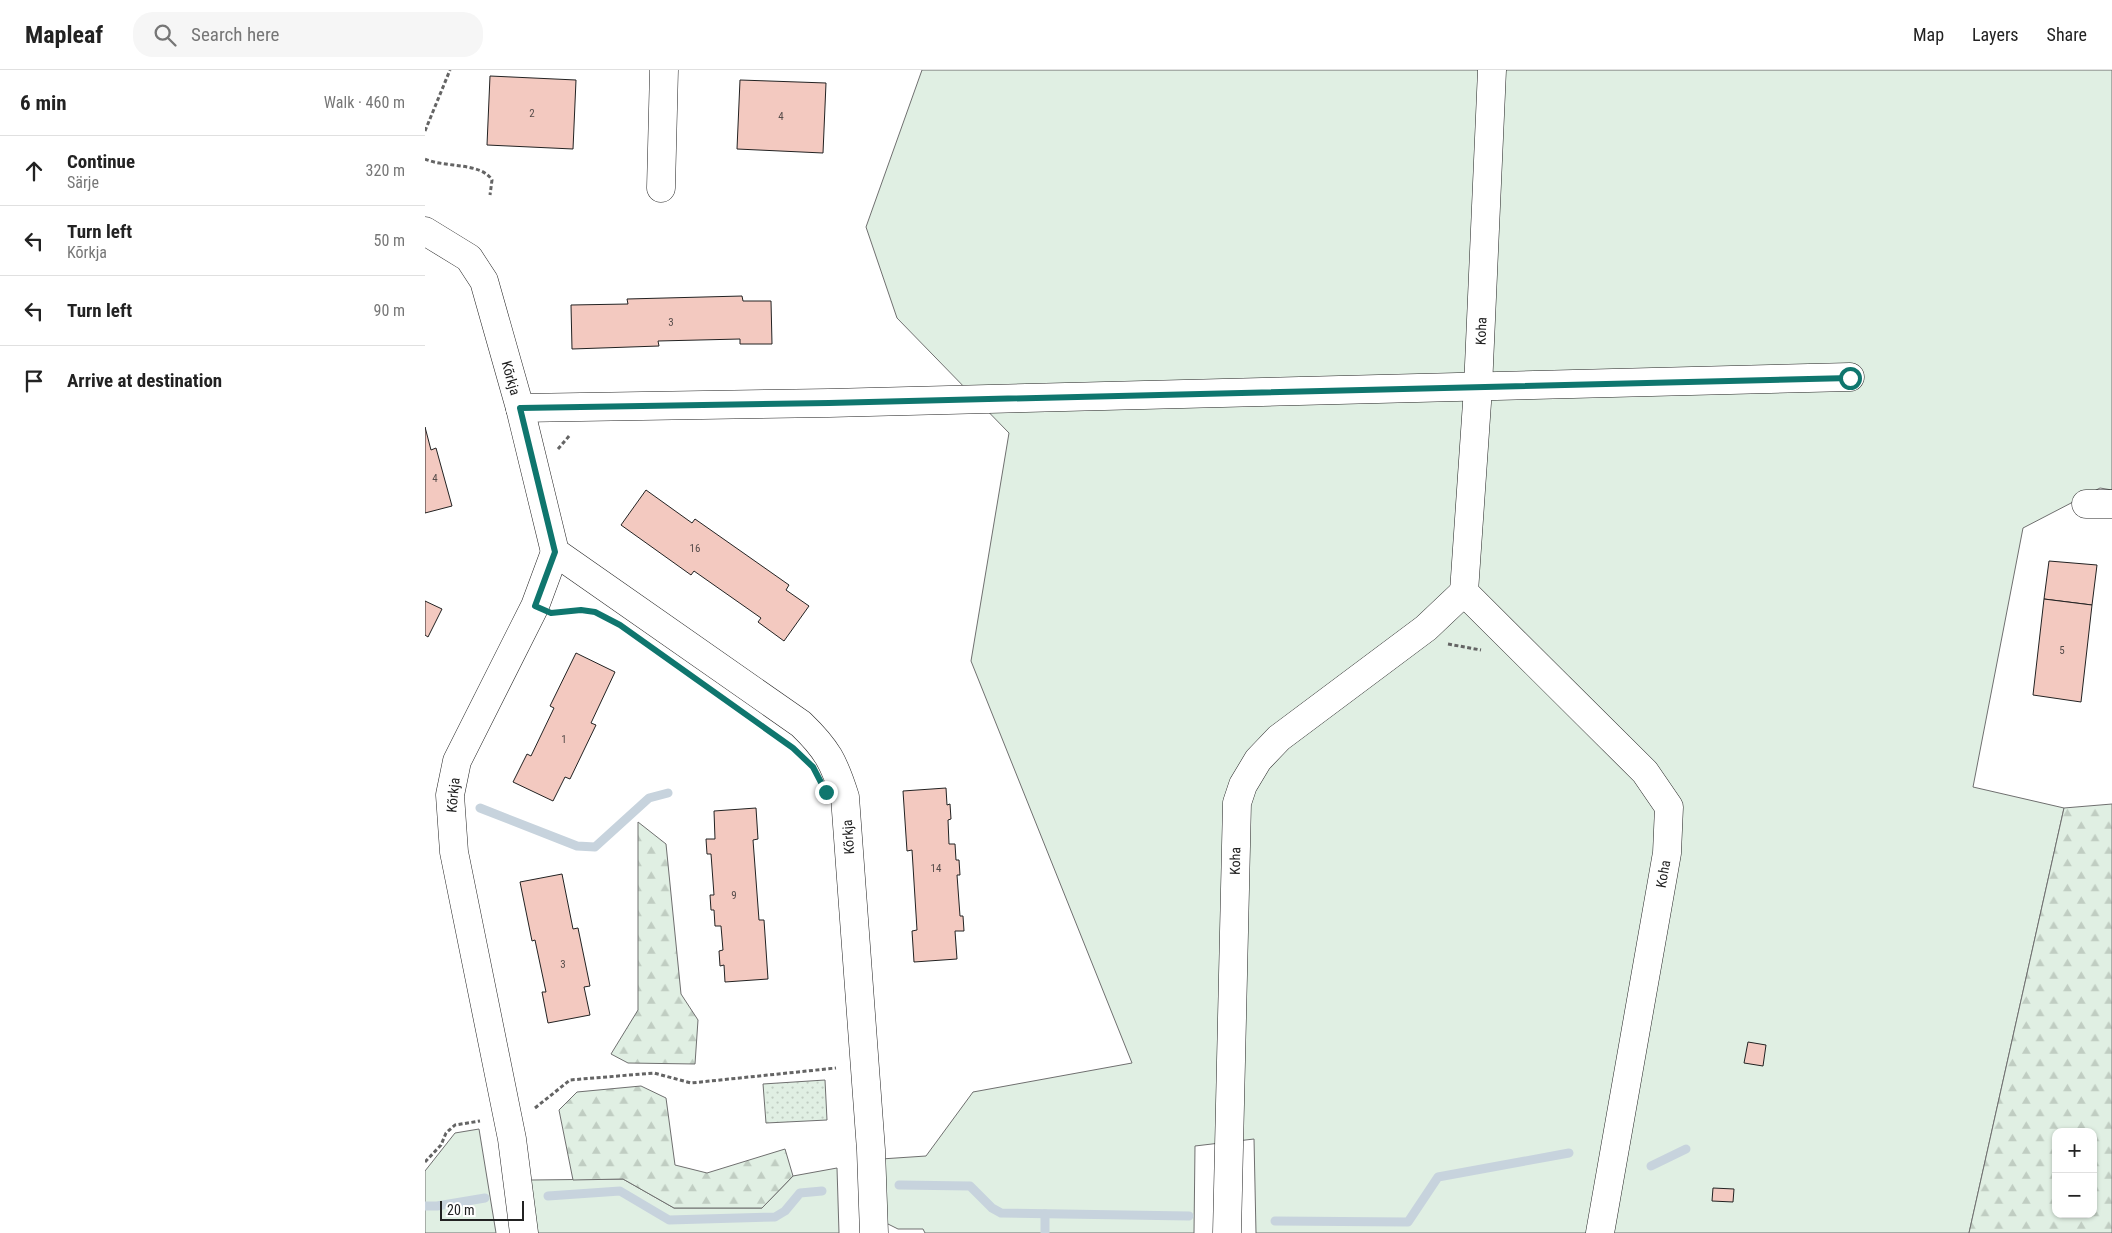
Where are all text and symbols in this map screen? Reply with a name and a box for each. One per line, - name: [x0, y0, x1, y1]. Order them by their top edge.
- search box: [133, 12, 483, 57]
- text: Mapleaf: [25, 21, 103, 49]
- icon: search: [151, 21, 179, 49]
- text: Search here: [191, 23, 279, 46]
- text: Map: [1913, 24, 1944, 45]
- text: Layers: [1972, 24, 2019, 45]
- text: Share: [2047, 24, 2087, 45]
- text: 6 min: [20, 91, 67, 115]
- text: Walk · 460 m: [324, 93, 405, 112]
- house number: 2: [529, 107, 535, 120]
- house number: 4: [778, 110, 784, 123]
- text: Continue: [67, 150, 135, 173]
- icon: ahead: [20, 157, 48, 185]
- text: 320 m: [366, 161, 405, 180]
- text: Särje: [67, 173, 99, 192]
- text: Turn left: [67, 220, 132, 243]
- icon: left: [20, 227, 48, 255]
- text: 50 m: [373, 231, 405, 250]
- text: Kõrkja: [67, 243, 107, 262]
- icon: left: [20, 297, 48, 325]
- text: Turn left: [67, 299, 132, 322]
- text: 90 m: [373, 301, 405, 320]
- house number: 3: [668, 316, 674, 329]
- street label: Koha: [1473, 317, 1489, 345]
- street label: Kõrkja: [498, 359, 524, 397]
- icon: arrive: [20, 367, 48, 395]
- route start: [1839, 367, 1862, 390]
- text: Arrive at destination: [67, 369, 222, 392]
- house number: 4: [432, 472, 438, 485]
- house number: 16: [690, 542, 700, 555]
- house number: 5: [2059, 644, 2065, 657]
- house number: 1: [561, 733, 567, 746]
- street label: Kõrkja: [443, 777, 463, 813]
- route end: [815, 781, 838, 804]
- street label: Kõrkja: [839, 819, 857, 855]
- street label: Koha: [1227, 847, 1243, 875]
- street label: Koha: [1653, 859, 1673, 889]
- house number: 14: [931, 862, 942, 875]
- house number: 9: [731, 889, 737, 902]
- house number: 3: [560, 958, 566, 971]
- map controls: [2052, 1128, 2097, 1218]
- button: +: [2052, 1128, 2097, 1173]
- button: −: [2052, 1173, 2097, 1218]
- scale bar: [440, 1198, 524, 1221]
- text: 20 m: [447, 1202, 475, 1218]

